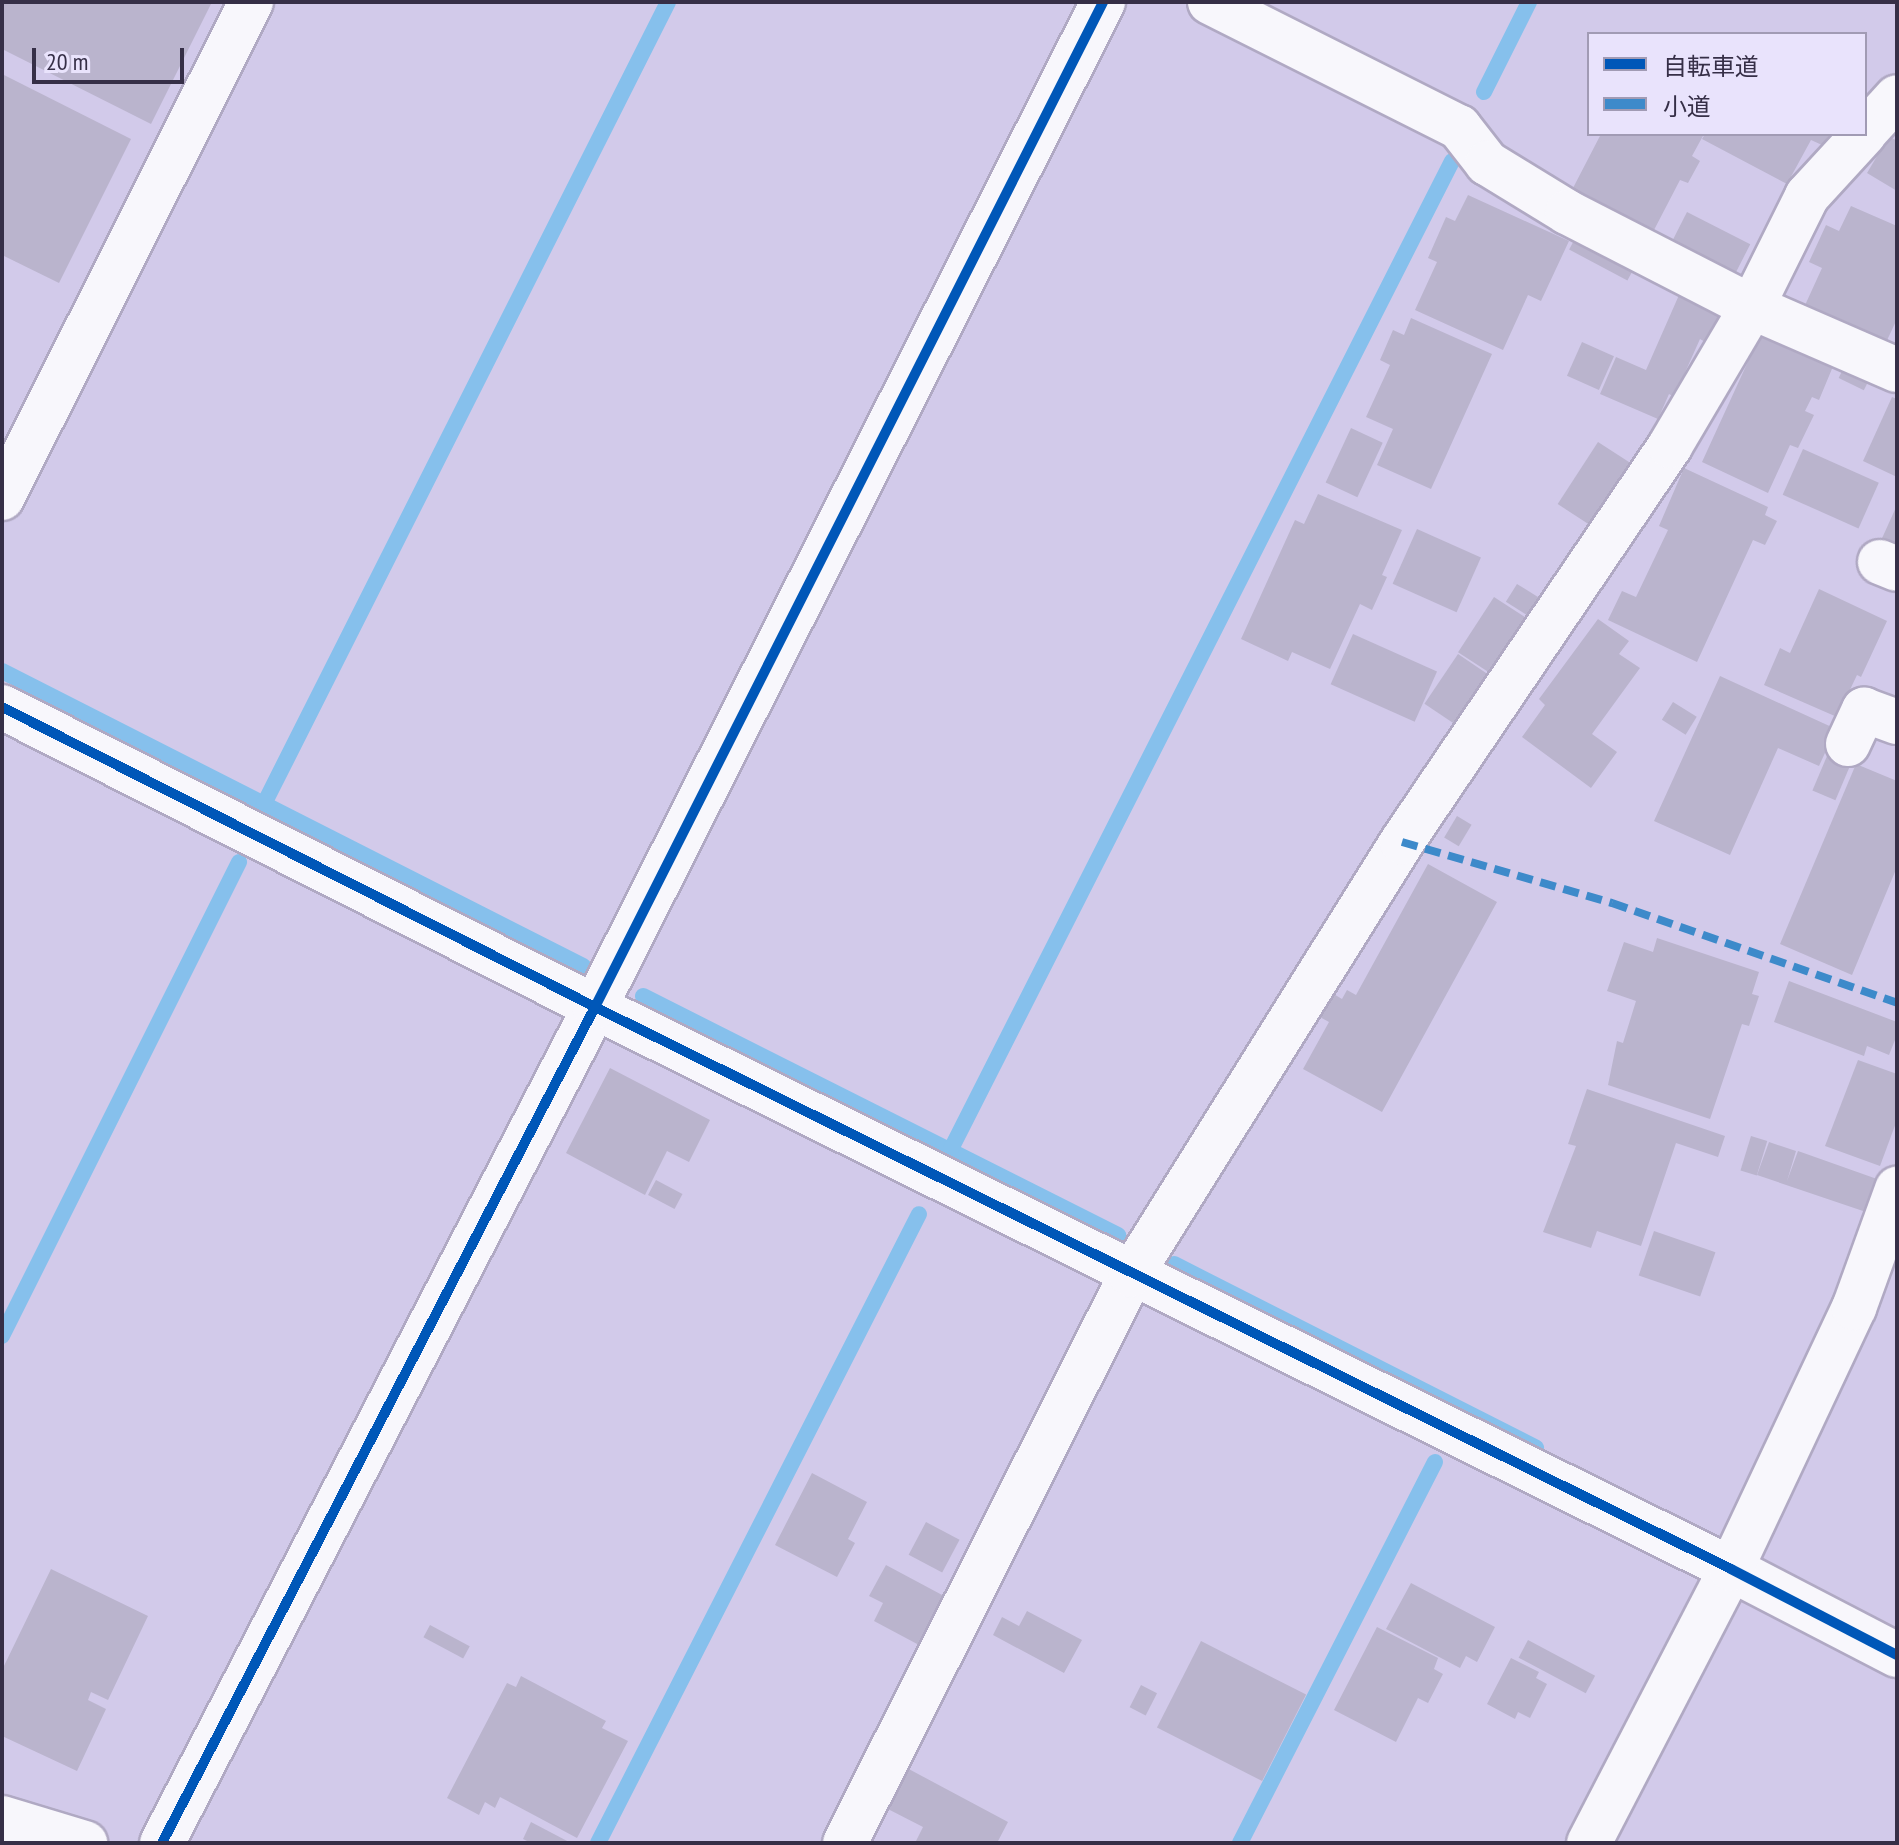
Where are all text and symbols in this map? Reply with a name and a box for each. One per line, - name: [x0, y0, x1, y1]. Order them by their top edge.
- scale bar: [36, 32, 188, 82]
- legend: [1587, 32, 1867, 136]
- text: 20 m: [46, 46, 88, 77]
- text: 自転車道: [1663, 51, 1759, 82]
- text: 小道: [1663, 91, 1711, 122]

